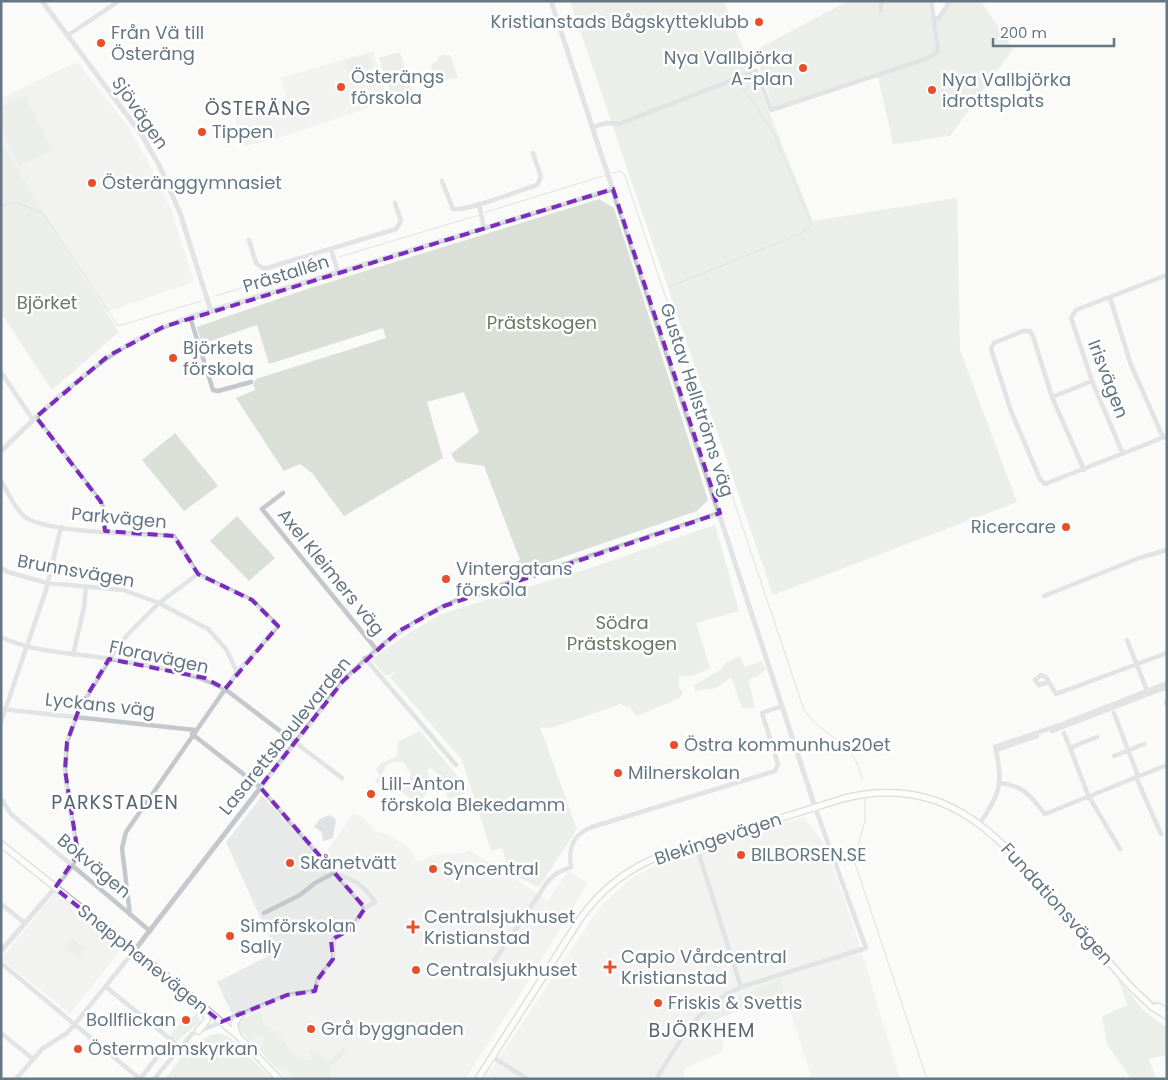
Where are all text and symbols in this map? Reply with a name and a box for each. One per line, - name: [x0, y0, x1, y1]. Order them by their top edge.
- place label: Kristianstads Bågskytteklubb: [491, 9, 749, 34]
- scale bar: [993, 15, 1114, 47]
- marker: Kristianstads Bågskytteklubb: [753, 16, 765, 28]
- place label: Från Vä till Österäng: [111, 20, 204, 66]
- text: 200 m: [1000, 22, 1047, 43]
- marker: Från Vä till Österäng: [95, 37, 107, 49]
- place label: Nya Vallbjörka A-plan: [664, 45, 793, 91]
- marker: Nya Vallbjörka A-plan: [797, 62, 809, 74]
- place label: Österängs förskola: [351, 64, 444, 110]
- place label: Nya Vallbjörka idrottsplats: [942, 67, 1071, 113]
- street label: Sjövägen: [106, 71, 175, 154]
- marker: Österängs förskola: [335, 81, 347, 93]
- marker: Nya Vallbjörka idrottsplats: [926, 84, 938, 96]
- district label: ÖSTERÄNG: [205, 95, 311, 122]
- place label: Tippen: [212, 119, 273, 144]
- marker: Tippen: [196, 126, 208, 138]
- place label: Österänggymnasiet: [102, 170, 282, 195]
- marker: Österänggymnasiet: [86, 177, 98, 189]
- street label: Prästallén: [240, 249, 332, 298]
- park label: Björket: [17, 290, 77, 315]
- street label: Gustav Hellströms väg: [654, 300, 741, 500]
- park label: Prästskogen: [487, 310, 597, 335]
- place label: Björkets förskola: [183, 335, 254, 381]
- street label: Irisvägen: [1082, 336, 1135, 422]
- marker: Björkets förskola: [167, 352, 179, 364]
- street label: Parkvägen: [70, 501, 168, 534]
- street label: Axel Kleimers väg: [272, 503, 391, 641]
- place label: Ricercare: [971, 514, 1056, 539]
- marker: Ricercare: [1060, 521, 1072, 533]
- street label: Brunnsvägen: [15, 548, 137, 593]
- place label: Vintergatans förskola: [456, 556, 573, 602]
- marker: Vintergatans förskola: [440, 573, 452, 585]
- park label: Södra Prästskogen: [567, 610, 677, 656]
- street label: Floravägen: [107, 634, 211, 679]
- street label: Lasarettsboulevarden: [213, 651, 356, 820]
- street label: Lyckans väg: [44, 686, 156, 723]
- place label: Östra kommunhus20et: [684, 732, 891, 757]
- marker: Östra kommunhus20et: [668, 739, 680, 751]
- place label: Milnerskolan: [628, 760, 740, 785]
- marker: Milnerskolan: [612, 767, 624, 779]
- place label: Lill-Anton förskola Blekedamm: [381, 771, 565, 817]
- marker: Lill-Anton förskola Blekedamm: [365, 788, 377, 800]
- district label: PARKSTADEN: [51, 789, 179, 816]
- street label: Blekingevägen: [651, 806, 785, 871]
- street label: Bokvägen: [52, 827, 136, 904]
- street label: Fundationsvägen: [996, 837, 1119, 970]
- place label: BILBORSEN.SE: [751, 842, 866, 867]
- marker: BILBORSEN.SE: [735, 849, 747, 861]
- place label: Skånetvätt: [300, 850, 397, 875]
- place label: Syncentral: [443, 856, 539, 881]
- marker: Skånetvätt: [284, 857, 296, 869]
- marker: Syncentral: [427, 863, 439, 875]
- street label: Snapphanevägen: [72, 898, 214, 1019]
- place label: Centralsjukhuset Kristianstad: [424, 904, 575, 950]
- place label: Simförskolan Sally: [240, 913, 356, 959]
- marker: Centralsjukhuset Kristianstad: [406, 920, 420, 934]
- marker: Simförskolan Sally: [224, 930, 236, 942]
- place label: Capio Vårdcentral Kristianstad: [621, 944, 787, 990]
- place label: Centralsjukhuset: [426, 957, 577, 982]
- marker: Capio Vårdcentral Kristianstad: [603, 960, 617, 974]
- marker: Centralsjukhuset: [410, 964, 422, 976]
- place label: Friskis & Svettis: [668, 990, 802, 1015]
- marker: Friskis & Svettis: [652, 997, 664, 1009]
- place label: Bollflickan: [86, 1007, 176, 1032]
- marker: Bollflickan: [180, 1014, 192, 1026]
- place label: Grå byggnaden: [321, 1016, 464, 1041]
- district label: BJÖRKHEM: [649, 1017, 755, 1044]
- marker: Grå byggnaden: [305, 1023, 317, 1035]
- place label: Östermalmskyrkan: [88, 1036, 258, 1061]
- marker: Östermalmskyrkan: [72, 1043, 84, 1055]

